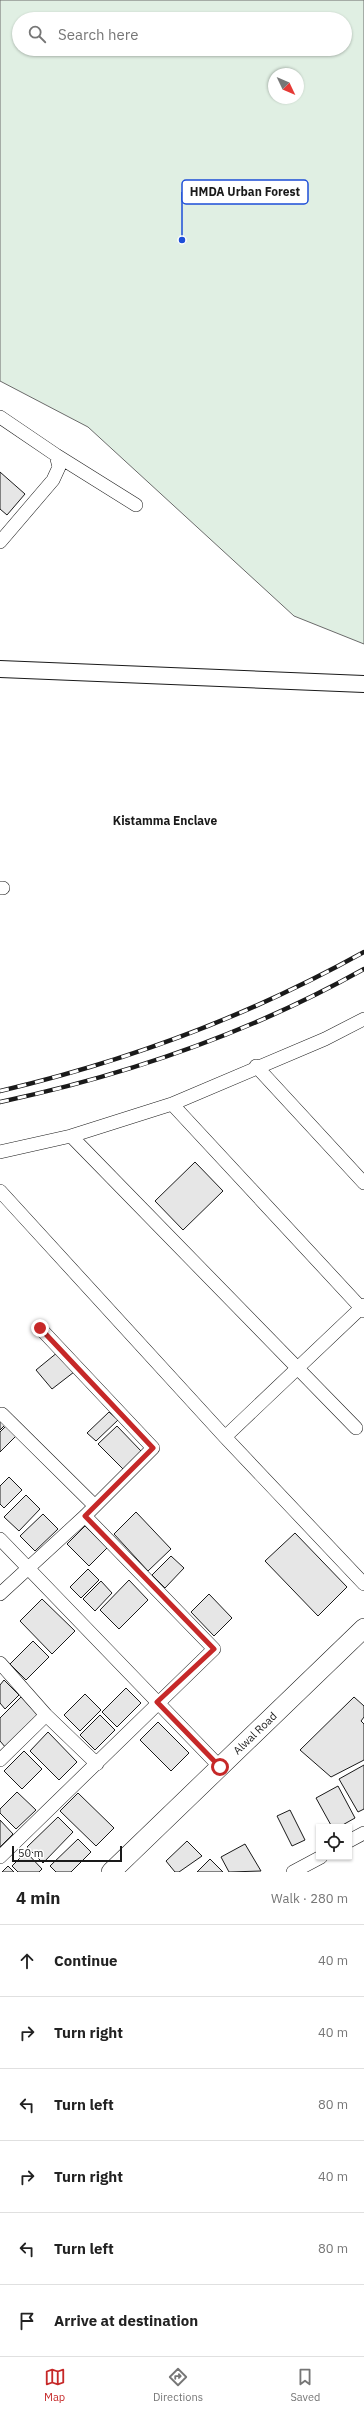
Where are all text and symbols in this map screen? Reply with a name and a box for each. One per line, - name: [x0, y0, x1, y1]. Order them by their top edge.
- search box: [12, 12, 352, 56]
- icon: search: [26, 23, 48, 45]
- text: Search here: [58, 25, 138, 44]
- north arrow: [268, 68, 304, 104]
- callout: HMDA Urban Forest: [182, 180, 308, 204]
- text: HMDA Urban Forest: [190, 184, 301, 199]
- district label: Kistamma Enclave: [113, 813, 217, 828]
- route end: [31, 1319, 49, 1337]
- street label: Alwal Road: [230, 1709, 280, 1757]
- route start: [211, 1758, 229, 1776]
- map controls: [316, 1824, 352, 1860]
- button: locate: [316, 1824, 352, 1860]
- scale bar: [12, 1844, 122, 1863]
- text: 50 m: [18, 1846, 43, 1860]
- text: 4 min: [16, 1887, 60, 1909]
- text: Walk · 280 m: [271, 1890, 348, 1907]
- icon: ahead: [16, 1950, 38, 1972]
- text: Continue: [54, 1951, 118, 1970]
- text: 40 m: [318, 1952, 348, 1969]
- icon: right: [16, 2022, 38, 2044]
- text: Turn right: [54, 2023, 123, 2042]
- text: 40 m: [318, 2024, 348, 2041]
- icon: left: [16, 2094, 38, 2116]
- text: Turn left: [54, 2095, 114, 2114]
- text: 80 m: [318, 2096, 348, 2113]
- icon: right: [16, 2166, 38, 2188]
- text: Turn right: [54, 2167, 123, 2186]
- text: 40 m: [318, 2168, 348, 2185]
- icon: left: [16, 2238, 38, 2260]
- text: Turn left: [54, 2239, 114, 2258]
- text: 80 m: [318, 2240, 348, 2257]
- icon: arrive: [16, 2310, 38, 2332]
- text: Arrive at destination: [54, 2311, 198, 2330]
- tab: Map: [44, 2366, 66, 2404]
- tab: Directions: [153, 2366, 203, 2404]
- tab: Saved: [290, 2366, 320, 2404]

